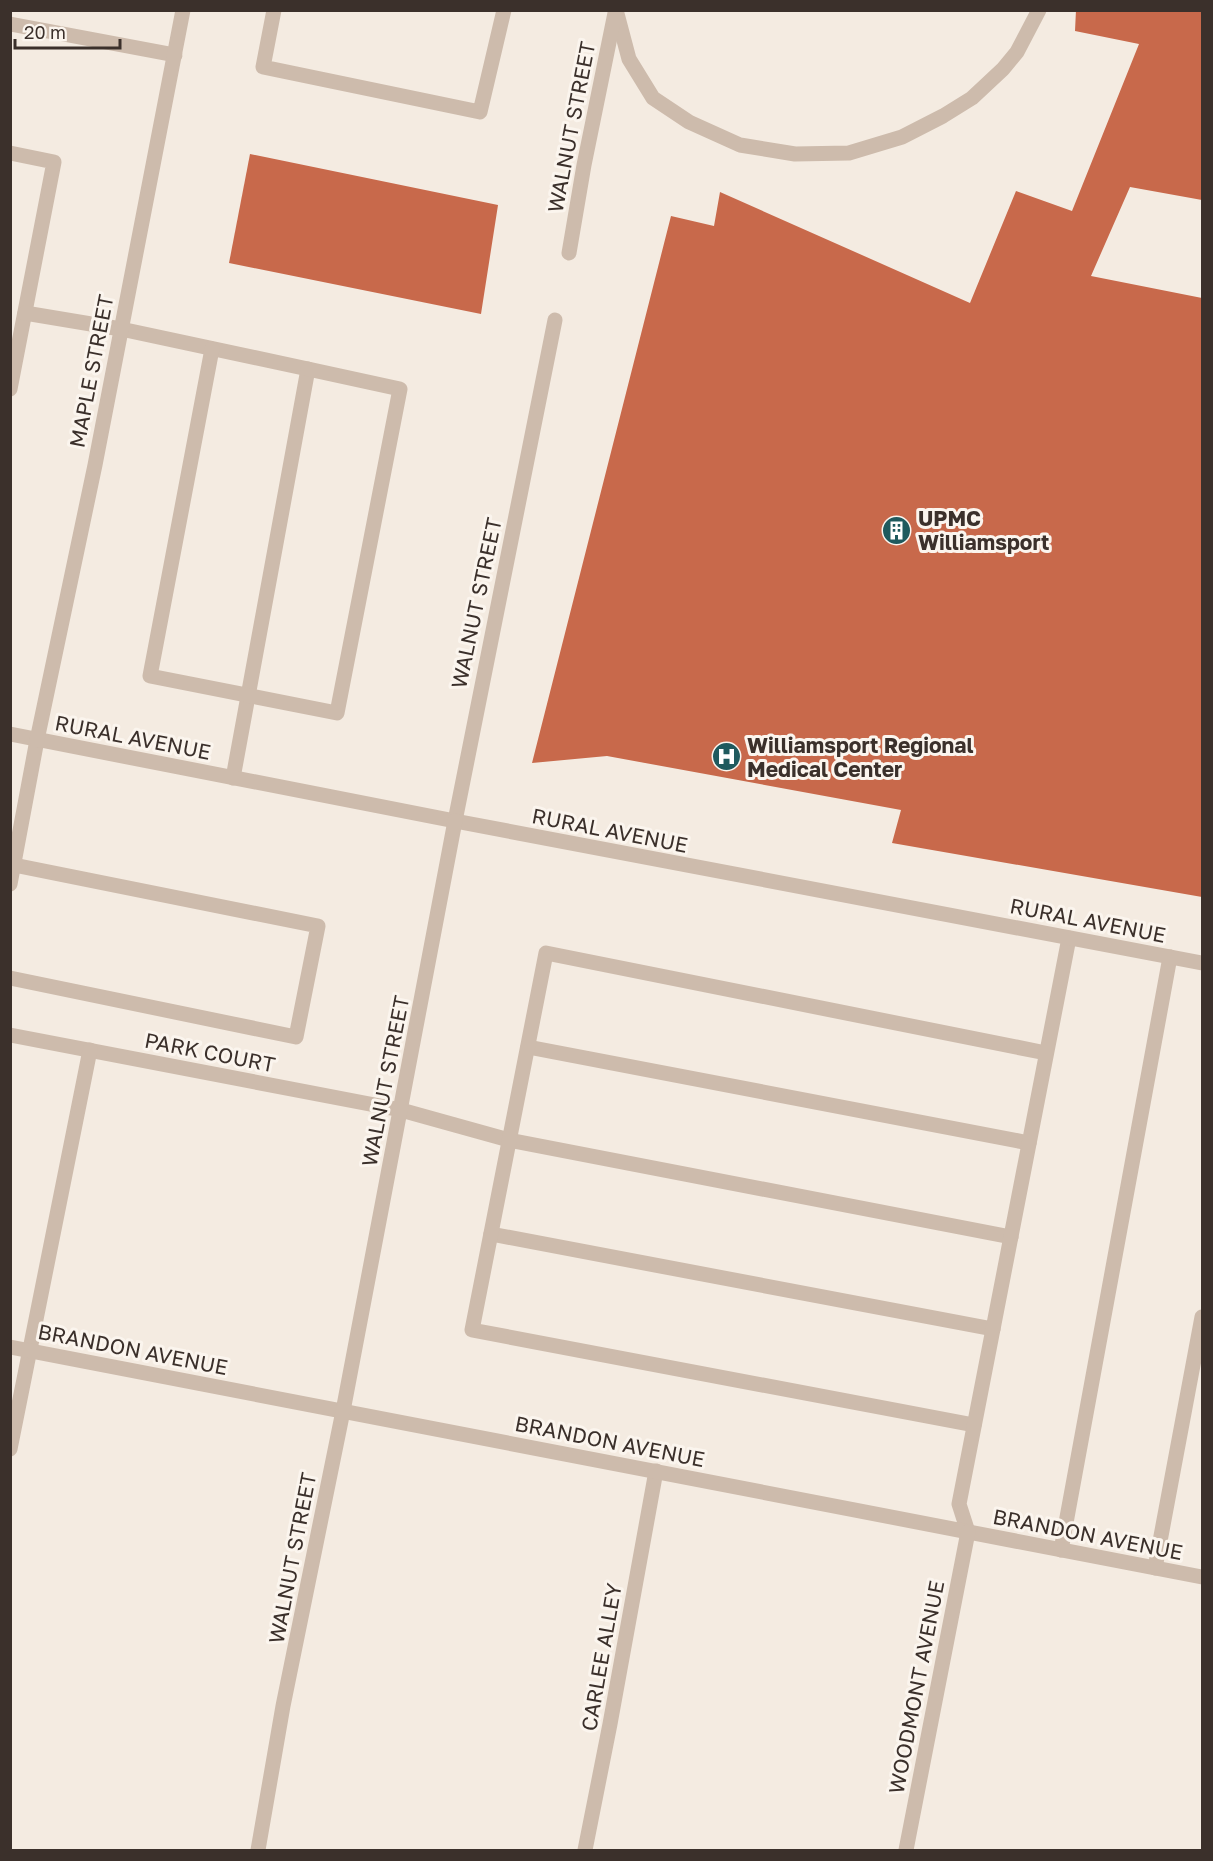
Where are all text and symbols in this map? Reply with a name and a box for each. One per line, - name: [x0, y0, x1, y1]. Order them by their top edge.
- scale bar: [15, 12, 120, 50]
- text: 20 m: [24, 21, 66, 43]
- street label: WALNUT STREET: [542, 39, 600, 215]
- street label: MAPLE STREET: [63, 292, 119, 450]
- place label: UPMC Williamsport: [918, 505, 1049, 555]
- building icon: UPMC Williamsport: [881, 514, 913, 546]
- street label: WALNUT STREET: [445, 515, 507, 691]
- street label: RURAL AVENUE: [53, 709, 213, 765]
- place label: Williamsport Regional Medical Center: [747, 732, 974, 782]
- hospital icon: Williamsport Regional Medical Center: [710, 741, 742, 773]
- street label: RURAL AVENUE: [530, 802, 690, 858]
- street label: RURAL AVENUE: [1008, 892, 1168, 948]
- street label: WALNUT STREET: [356, 993, 414, 1169]
- street label: PARK COURT: [143, 1027, 277, 1077]
- street label: BRANDON AVENUE: [36, 1318, 230, 1380]
- street label: BRANDON AVENUE: [513, 1410, 707, 1472]
- street label: WALNUT STREET: [263, 1470, 321, 1646]
- street label: BRANDON AVENUE: [991, 1503, 1185, 1565]
- street label: WOODMONT AVENUE: [883, 1578, 949, 1796]
- street label: CARLEE ALLEY: [575, 1581, 627, 1733]

